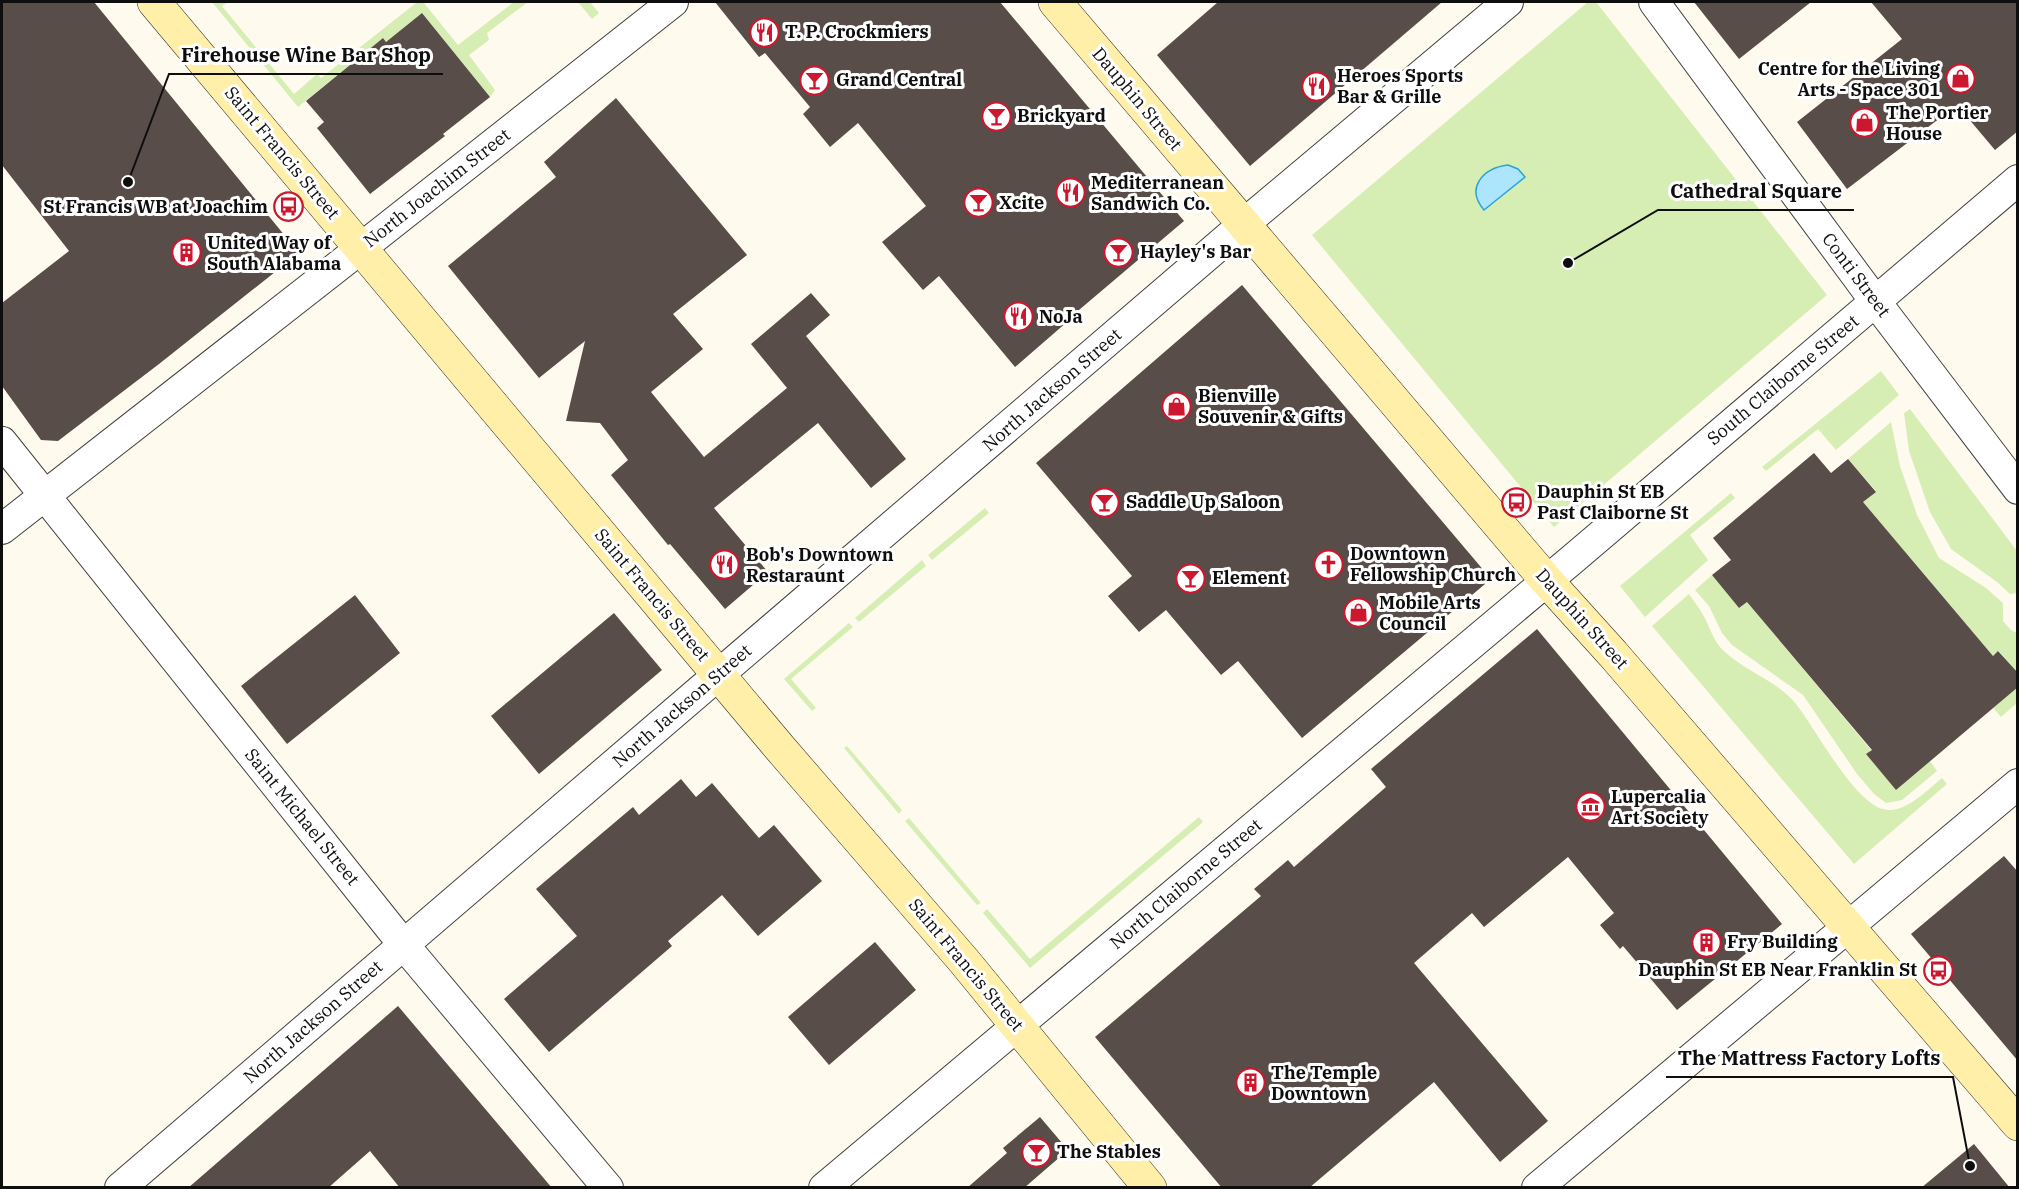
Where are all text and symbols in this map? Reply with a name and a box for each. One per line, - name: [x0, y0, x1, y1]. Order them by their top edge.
- restaurant icon: T. P. Crockmiers: [748, 16, 780, 48]
- place label: T. P. Crockmiers: [785, 20, 929, 43]
- callout: Firehouse Wine Bar Shop: [169, 36, 443, 74]
- text: Firehouse Wine Bar Shop: [181, 41, 431, 68]
- street label: Dauphin Street: [1088, 42, 1187, 155]
- place label: Centre for the Living Arts - Space 301: [1758, 57, 1941, 101]
- shop icon: Centre for the Living Arts - Space 301: [1945, 63, 1977, 95]
- bar icon: Grand Central: [799, 64, 831, 96]
- place label: Heroes Sports Bar & Grille: [1337, 64, 1463, 108]
- place label: Grand Central: [836, 68, 962, 91]
- restaurant icon: Heroes Sports Bar & Grille: [1300, 70, 1332, 102]
- street label: Saint Francis Street: [220, 81, 345, 224]
- bar icon: Brickyard: [980, 100, 1012, 132]
- place label: The Portier House: [1886, 101, 1989, 145]
- place label: Brickyard: [1017, 104, 1106, 127]
- shop icon: The Portier House: [1849, 107, 1881, 139]
- street label: North Joachim Street: [359, 123, 515, 252]
- place label: Mediterranean Sandwich Co.: [1091, 171, 1224, 215]
- callout: Cathedral Square: [1658, 172, 1854, 210]
- restaurant icon: Mediterranean Sandwich Co.: [1054, 177, 1086, 209]
- text: Cathedral Square: [1670, 177, 1842, 204]
- bar icon: Xcite: [962, 187, 994, 219]
- bus stop icon: St Francis WB at Joachim: [273, 191, 305, 223]
- place label: Xcite: [999, 191, 1044, 214]
- place label: St Francis WB at Joachim: [43, 195, 269, 218]
- street label: Conti Street: [1817, 228, 1896, 322]
- place label: United Way of South Alabama: [207, 231, 341, 275]
- bar icon: Hayley's Bar: [1103, 236, 1135, 268]
- building icon: United Way of South Alabama: [170, 237, 202, 269]
- place label: Hayley's Bar: [1140, 240, 1252, 263]
- restaurant icon: NoJa: [1002, 301, 1034, 333]
- place label: NoJa: [1039, 305, 1083, 328]
- street label: South Claiborne Street: [1702, 309, 1863, 450]
- street label: North Jackson Street: [977, 323, 1126, 456]
- place label: Bienville Souvenir & Gifts: [1198, 384, 1343, 428]
- shop icon: Bienville Souvenir & Gifts: [1161, 390, 1193, 422]
- place label: Dauphin St EB Past Claiborne St: [1537, 480, 1689, 524]
- bar icon: Saddle Up Saloon: [1089, 486, 1121, 518]
- bus stop icon: Dauphin St EB Past Claiborne St: [1500, 486, 1532, 518]
- place label: Saddle Up Saloon: [1126, 490, 1281, 513]
- street label: Saint Francis Street: [590, 523, 715, 666]
- place label: Downtown Fellowship Church: [1350, 542, 1516, 586]
- place label: Bob's Downtown Restaraunt: [746, 543, 894, 587]
- church icon: Downtown Fellowship Church: [1313, 548, 1345, 580]
- restaurant icon: Bob's Downtown Restaraunt: [709, 549, 741, 581]
- bar icon: Element: [1175, 562, 1207, 594]
- street label: Dauphin Street: [1531, 563, 1634, 674]
- place label: Element: [1212, 566, 1286, 589]
- place label: Mobile Arts Council: [1379, 591, 1481, 635]
- shop icon: Mobile Arts Council: [1342, 597, 1374, 629]
- street label: North Jackson Street: [607, 639, 756, 772]
- street label: Saint Michael Street: [240, 744, 365, 890]
- place label: Lupercalia Art Society: [1611, 785, 1709, 829]
- museum icon: Lupercalia Art Society: [1574, 791, 1606, 823]
- street label: North Claiborne Street: [1105, 813, 1266, 954]
- street label: Saint Francis Street: [904, 893, 1029, 1036]
- building icon: Fry Building: [1690, 926, 1722, 958]
- place label: Fry Building: [1727, 930, 1838, 953]
- bus stop icon: Dauphin St EB Near Franklin St: [1922, 954, 1954, 986]
- street label: North Jackson Street: [238, 955, 387, 1088]
- place label: Dauphin St EB Near Franklin St: [1638, 958, 1917, 981]
- callout: The Mattress Factory Lofts: [1666, 1039, 1953, 1077]
- text: The Mattress Factory Lofts: [1678, 1044, 1940, 1071]
- place label: The Temple Downtown: [1271, 1061, 1377, 1105]
- building icon: The Temple Downtown: [1234, 1067, 1266, 1099]
- bar icon: The Stables: [1020, 1136, 1052, 1168]
- place label: The Stables: [1057, 1140, 1161, 1163]

